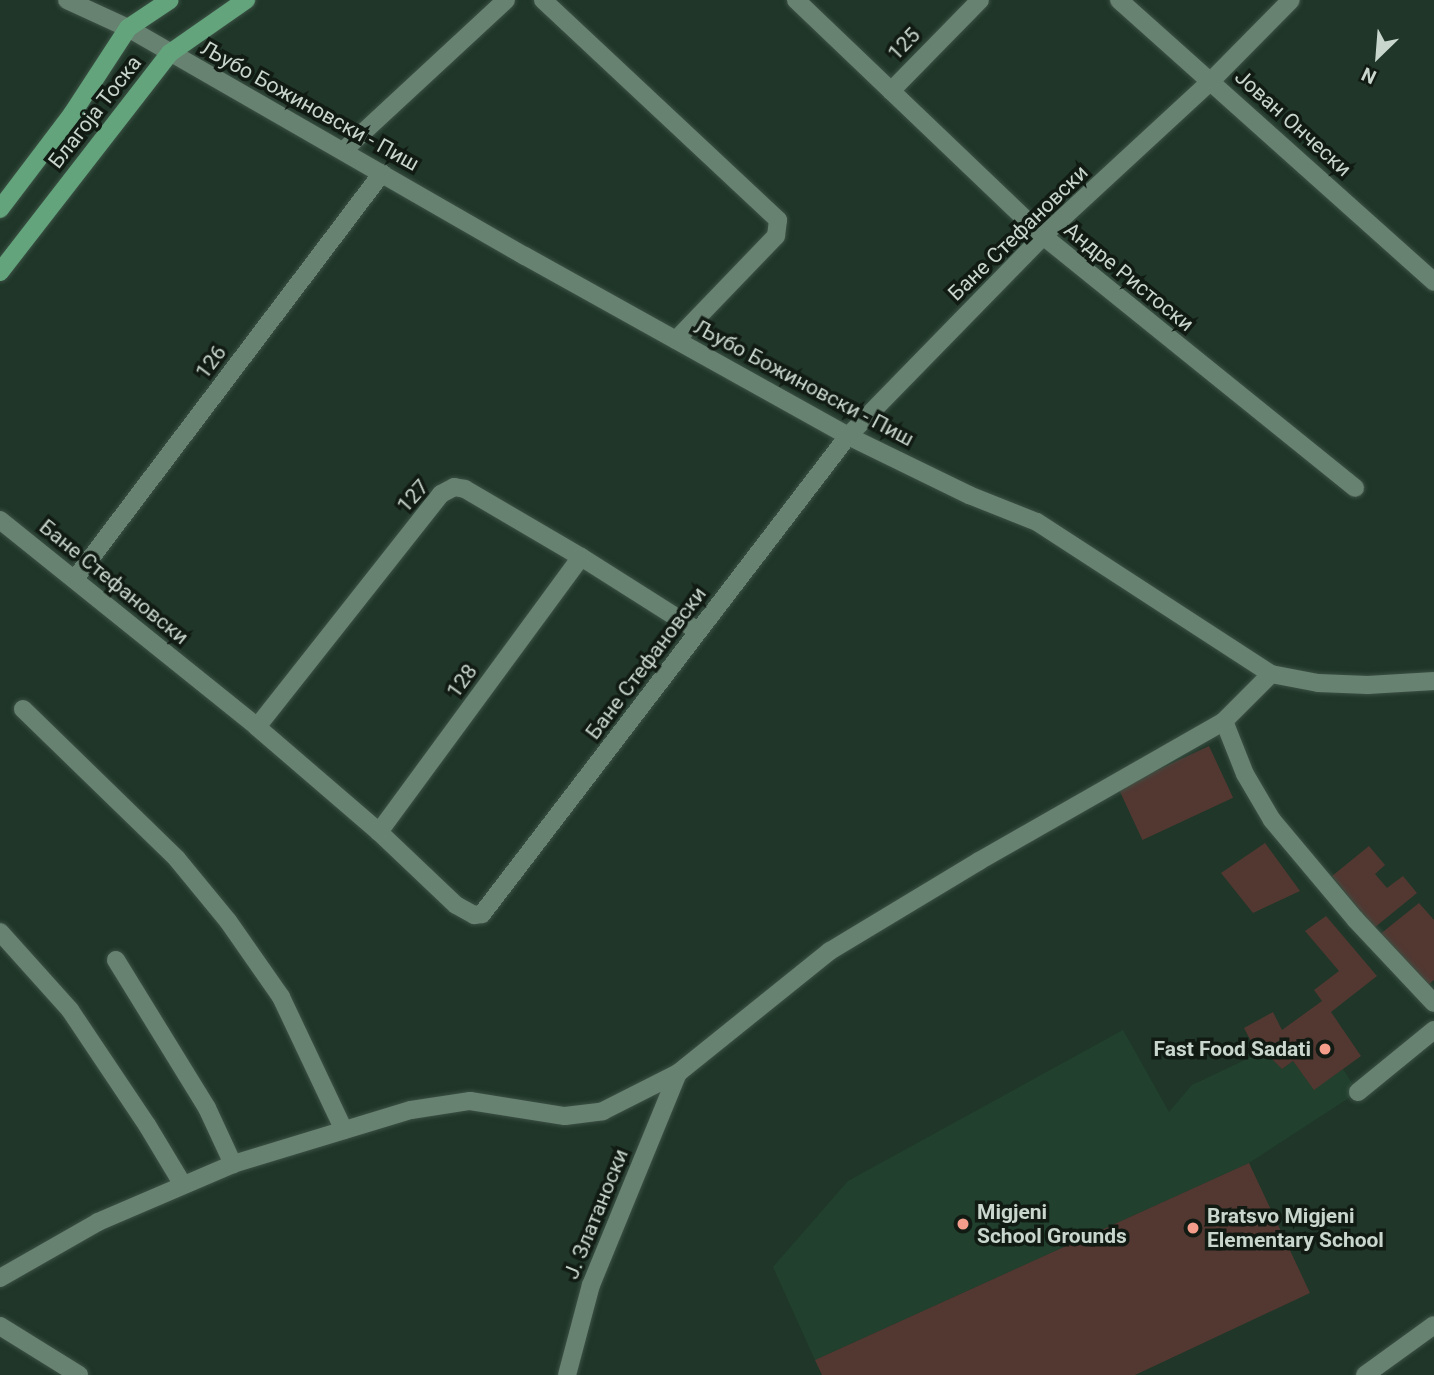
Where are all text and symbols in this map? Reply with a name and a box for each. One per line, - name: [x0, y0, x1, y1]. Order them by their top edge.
- north arrow: [1343, 21, 1413, 91]
- street label: 125: [883, 23, 925, 65]
- street label: Љубо Божиновски - Пиш: [197, 36, 423, 176]
- street label: Благоја Тоска: [43, 51, 147, 173]
- text: N: [1358, 62, 1380, 89]
- street label: Јован Ончески: [1230, 64, 1356, 182]
- street label: Бане Стефановски: [943, 160, 1093, 306]
- street label: Андре Ристоски: [1059, 217, 1199, 337]
- street label: Љубо Божиновски - Пиш: [690, 314, 918, 452]
- street label: 126: [190, 340, 232, 384]
- street label: 127: [392, 474, 434, 518]
- street label: Бане Стефановски: [34, 514, 194, 650]
- street label: Бане Стефановски: [580, 582, 712, 744]
- street label: 128: [441, 659, 483, 703]
- place label: Fast Food Sadati: [1154, 1036, 1311, 1062]
- marker: Fast Food Sadati: [1317, 1041, 1333, 1057]
- street label: Ј. Златаноски: [558, 1145, 634, 1283]
- place label: Migjeni School Grounds: [977, 1199, 1127, 1249]
- place label: Bratsvo Migjeni Elementary School: [1207, 1203, 1384, 1253]
- marker: Migjeni School Grounds: [955, 1216, 971, 1232]
- marker: Bratsvo Migjeni Elementary School: [1185, 1220, 1201, 1236]

